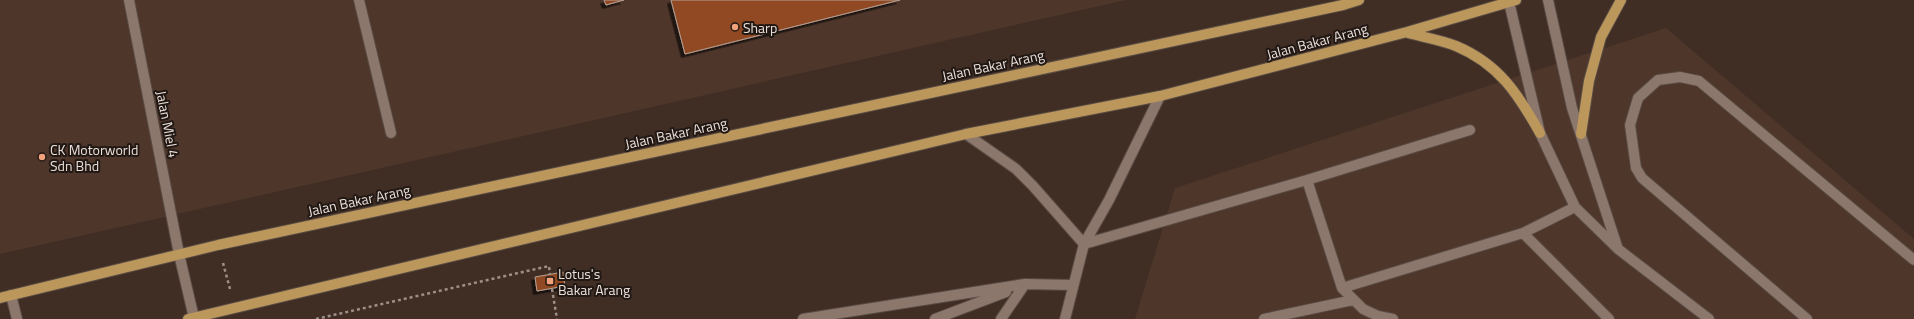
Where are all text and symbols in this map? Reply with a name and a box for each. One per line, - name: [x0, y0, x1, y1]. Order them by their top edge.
- place label: Sharp: [743, 17, 777, 38]
- street label: Jalan Bakar Arang: [1264, 17, 1370, 65]
- marker: Sharp: [730, 22, 740, 32]
- street label: Jalan Bakar Arang: [940, 44, 1046, 86]
- street label: Jalan Miel 4: [151, 89, 185, 160]
- street label: Jalan Bakar Arang: [623, 112, 729, 154]
- place label: CK Motorworld Sdn Bhd: [50, 139, 138, 176]
- marker: CK Motorworld Sdn Bhd: [37, 152, 47, 162]
- street label: Jalan Bakar Arang: [306, 179, 412, 221]
- place label: Lotus's Bakar Arang: [558, 263, 630, 300]
- marker: Lotus's Bakar Arang: [545, 276, 555, 286]

